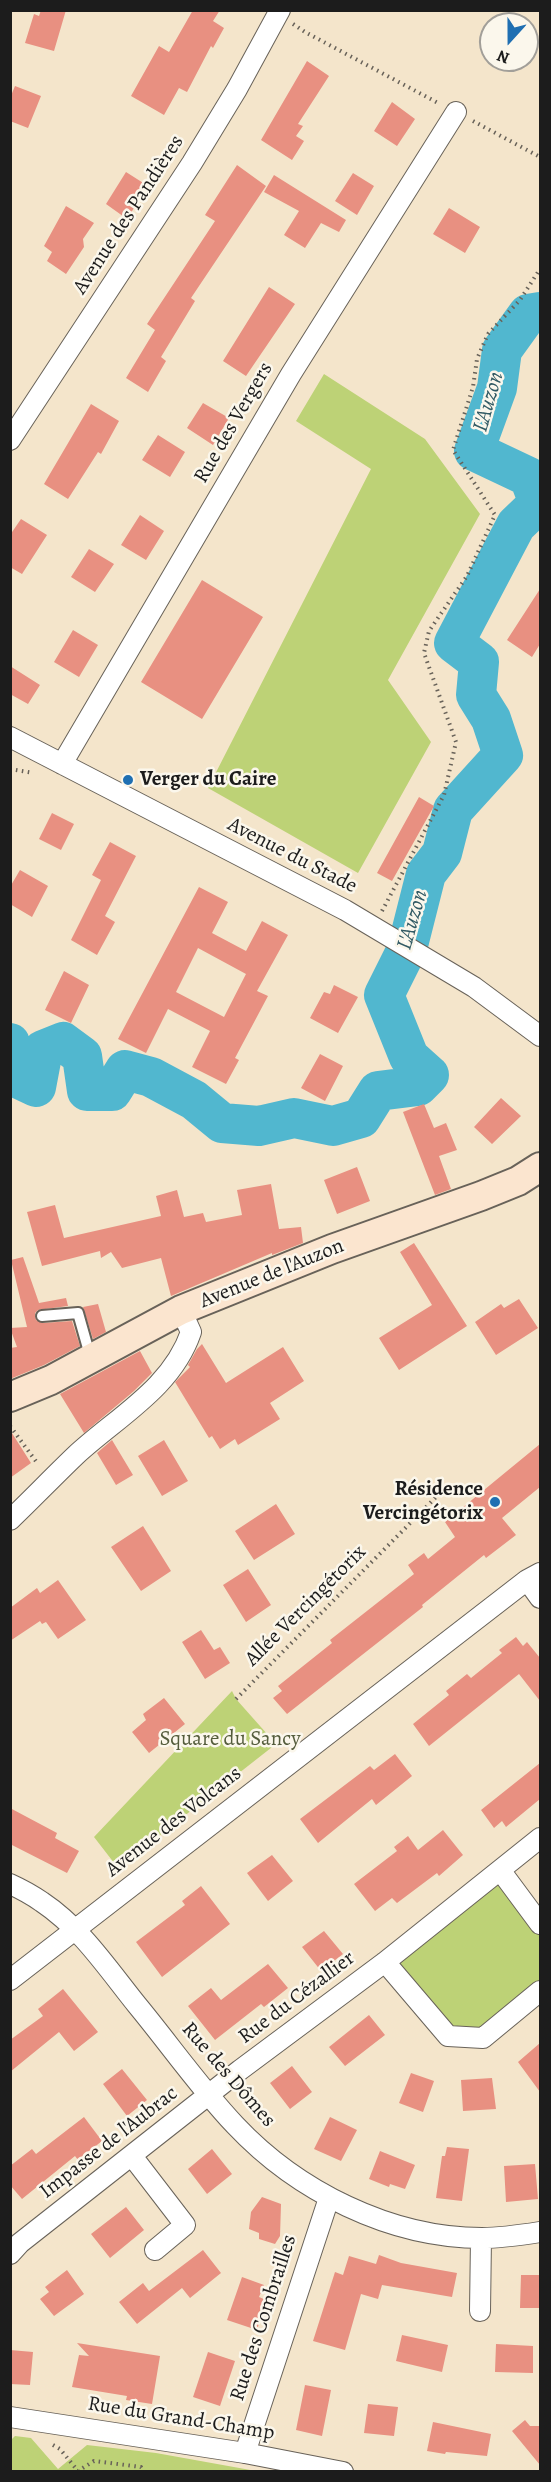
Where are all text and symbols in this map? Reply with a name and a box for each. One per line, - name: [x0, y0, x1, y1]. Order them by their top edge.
- north arrow: [479, 12, 539, 72]
- text: N: [494, 45, 513, 69]
- street label: Avenue des Pandières: [68, 131, 190, 299]
- street label: Rue des Vergers: [189, 358, 279, 488]
- water label: L'Auzon: [468, 369, 510, 435]
- place label: Verger du Caire: [140, 767, 276, 793]
- marker: Verger du Caire: [121, 773, 135, 787]
- street label: Avenue du Stade: [223, 813, 361, 899]
- water label: L'Auzon: [392, 887, 434, 953]
- street label: Avenue de l'Auzon: [196, 1234, 348, 1314]
- place label: Résidence Vercingétorix: [363, 1477, 483, 1527]
- marker: Résidence Vercingétorix: [488, 1495, 502, 1509]
- street label: Allée Vercingétorix: [240, 1540, 372, 1672]
- park label: Square du Sancy: [159, 1727, 301, 1753]
- street label: Avenue des Volcans: [101, 1761, 247, 1883]
- street label: Rue du Cézallier: [234, 1946, 360, 2050]
- street label: Rue des Dômes: [176, 2017, 280, 2133]
- street label: Impasse de l'Aubrac: [35, 2081, 183, 2205]
- street label: Rue des Combrailles: [225, 2232, 303, 2404]
- street label: Rue du Grand-Champ: [86, 2392, 276, 2446]

